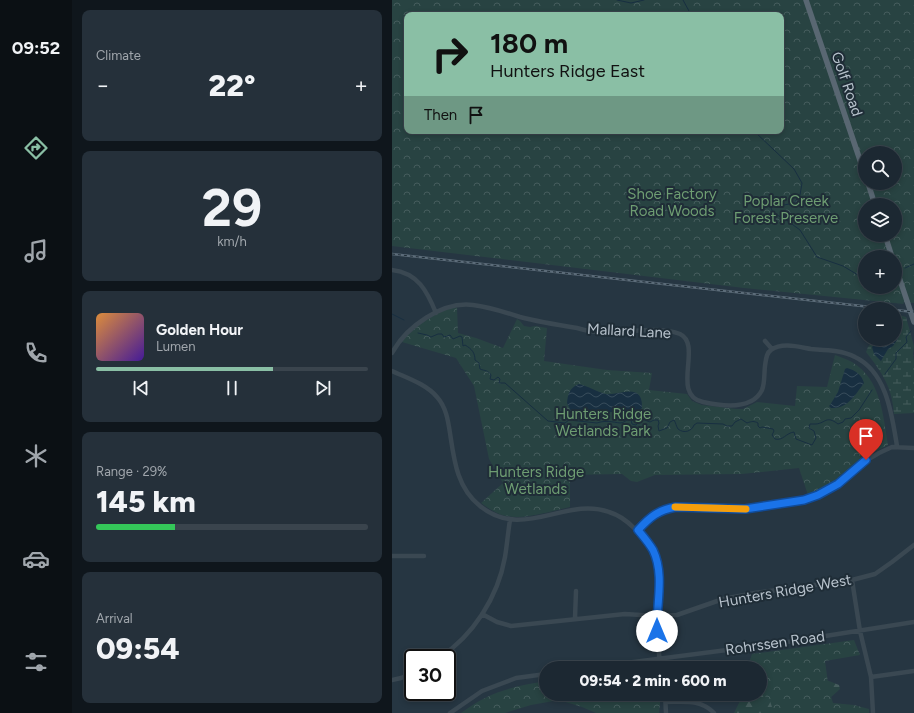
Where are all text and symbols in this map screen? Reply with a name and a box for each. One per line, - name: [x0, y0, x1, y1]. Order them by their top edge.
- text: 180 m: [490, 26, 568, 60]
- icon: right: [424, 28, 476, 80]
- text: 09:52: [12, 37, 60, 59]
- text: Climate: [96, 48, 141, 63]
- street label: Golf Road: [828, 49, 866, 119]
- text: Hunters Ridge East: [490, 60, 645, 82]
- text: 22°: [209, 67, 255, 104]
- text: −: [96, 72, 110, 99]
- text: +: [354, 72, 368, 99]
- icon: arrive: [465, 104, 487, 126]
- text: Then: [424, 106, 457, 124]
- icon: directions: [22, 134, 50, 162]
- map controls: [858, 146, 902, 346]
- button: search: [858, 146, 902, 190]
- text: 29: [202, 177, 262, 239]
- park label: Shoe Factory Road Woods: [627, 185, 717, 220]
- park label: Poplar Creek Forest Preserve: [734, 192, 838, 227]
- button: layers: [858, 198, 902, 242]
- text: km/h: [217, 234, 247, 249]
- icon: music: [22, 237, 50, 265]
- button: +: [858, 250, 902, 294]
- button: −: [858, 302, 902, 346]
- street label: Mallard Lane: [587, 320, 671, 342]
- text: Golden Hour: [156, 321, 243, 339]
- icon: phone: [22, 339, 50, 367]
- text: Lumen: [156, 339, 195, 354]
- icon: previous: [130, 377, 152, 399]
- icon: pause: [221, 377, 243, 399]
- icon: next: [312, 377, 334, 399]
- park label: Hunters Ridge Wetlands Park: [555, 405, 651, 440]
- pin: [849, 419, 883, 460]
- icon: arrive: [855, 425, 877, 447]
- icon: climate: [22, 442, 50, 470]
- park label: Hunters Ridge Wetlands: [488, 463, 584, 498]
- text: Range · 29%: [96, 464, 167, 479]
- text: 145 km: [96, 483, 196, 520]
- icon: car: [22, 545, 50, 573]
- street label: Hunters Ridge West: [717, 570, 853, 612]
- position arrow: [636, 610, 678, 652]
- text: Arrival: [96, 611, 133, 626]
- street label: Rohrssen Road: [724, 627, 826, 659]
- text: 09:54: [96, 630, 180, 667]
- icon: filters: [22, 648, 50, 676]
- speed limit sign: 30: [404, 649, 456, 701]
- text: 09:54 · 2 min · 600 m: [579, 672, 727, 690]

